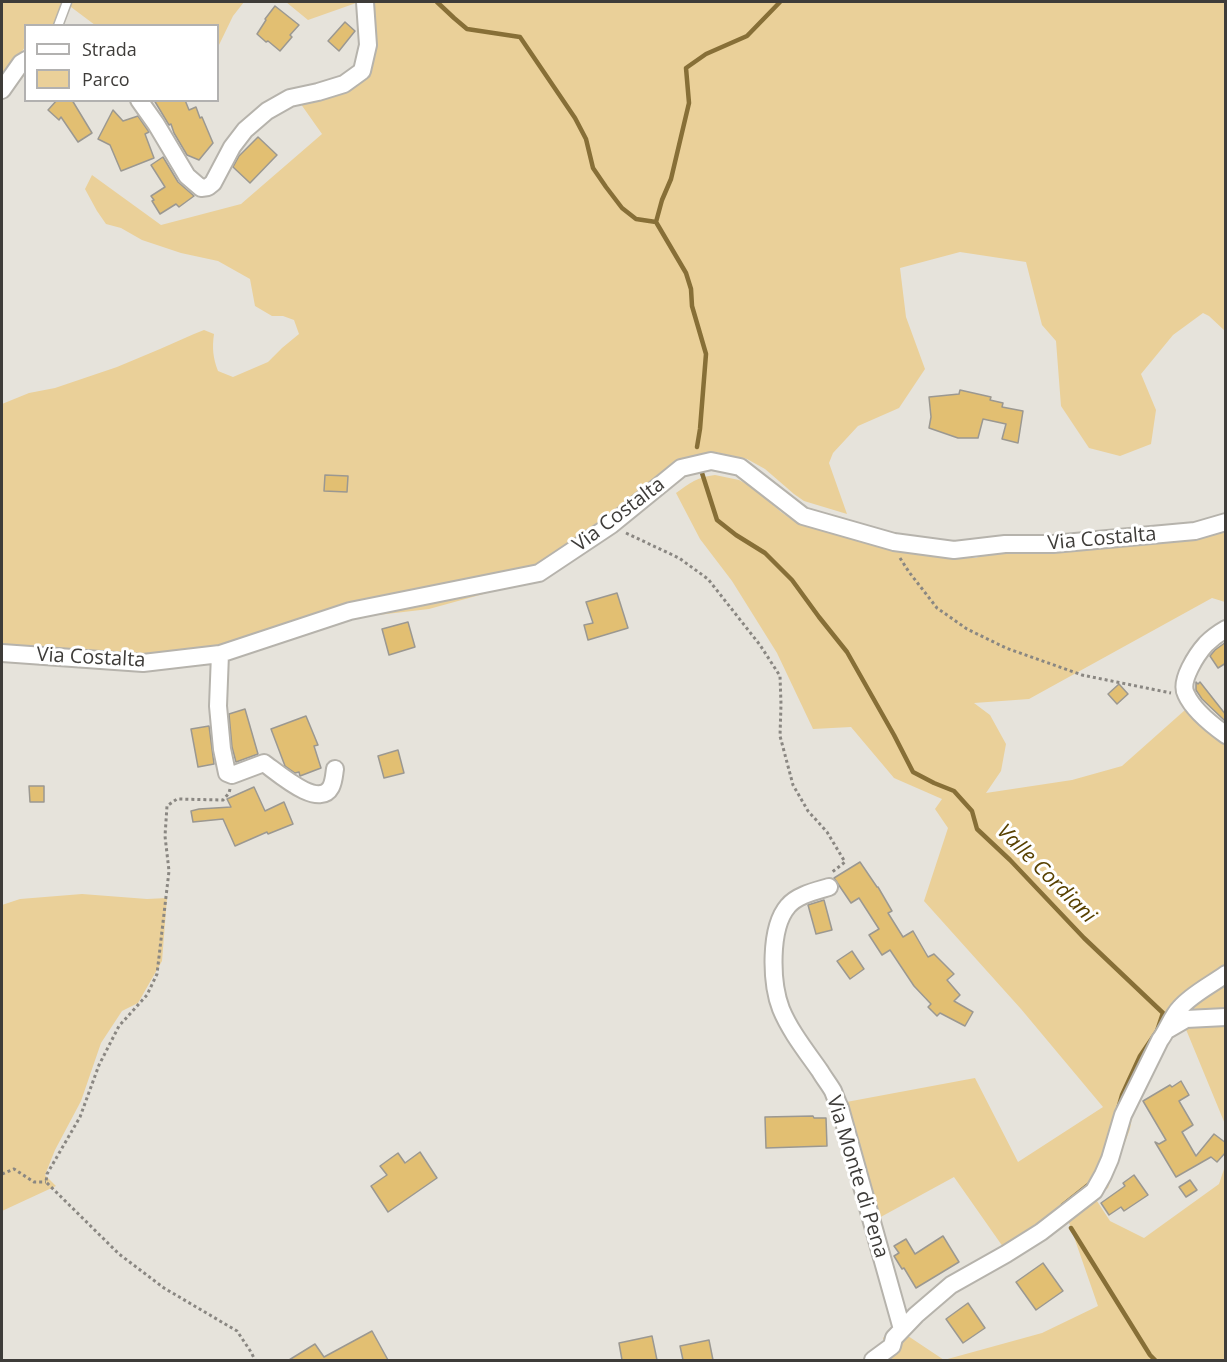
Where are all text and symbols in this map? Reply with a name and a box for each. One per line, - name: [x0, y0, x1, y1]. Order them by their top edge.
- legend: [24, 24, 219, 102]
- text: Strada: [82, 37, 137, 61]
- text: Parco: [82, 67, 130, 91]
- street label: Via Costalta: [568, 473, 670, 557]
- street label: Via Costalta: [1047, 522, 1157, 556]
- street label: Via Costalta: [36, 643, 146, 673]
- water label: Valle Cordiani: [991, 819, 1101, 929]
- street label: Via Monte di Pena: [821, 1093, 893, 1261]

